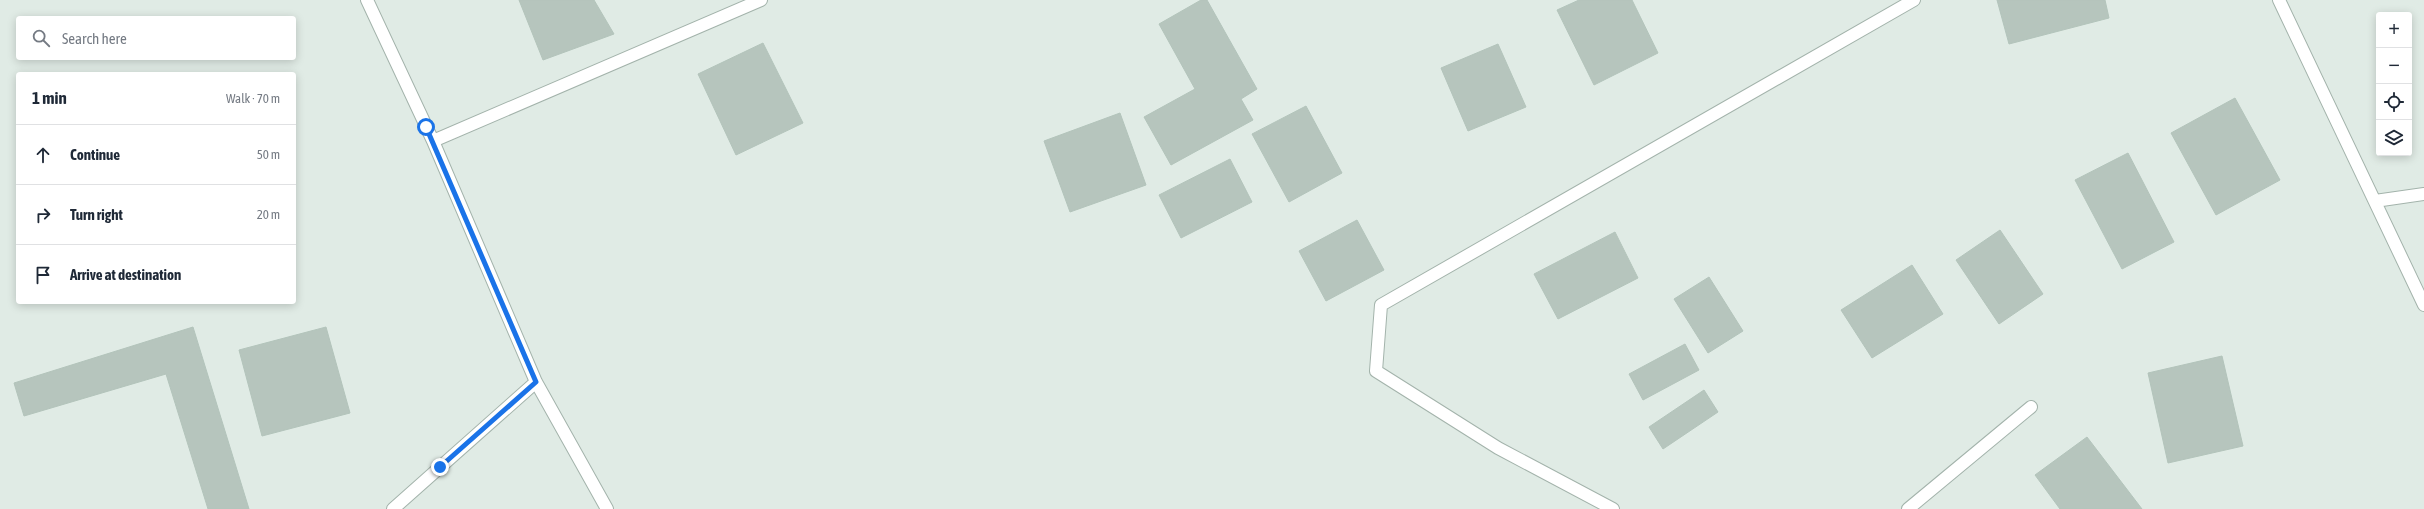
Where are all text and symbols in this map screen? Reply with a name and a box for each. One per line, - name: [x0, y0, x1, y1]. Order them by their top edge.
- map controls: [2376, 12, 2412, 156]
- button: +: [2376, 12, 2412, 48]
- search box: [16, 16, 296, 60]
- icon: search: [30, 27, 52, 49]
- text: Search here: [62, 30, 127, 47]
- button: −: [2376, 48, 2412, 84]
- button: locate: [2376, 84, 2412, 120]
- text: 1 min: [32, 88, 67, 108]
- text: Walk · 70 m: [226, 91, 280, 106]
- route start: [417, 118, 435, 136]
- button: layers: [2376, 120, 2412, 156]
- icon: ahead: [32, 144, 54, 166]
- text: Continue: [70, 146, 120, 163]
- text: 50 m: [257, 147, 280, 162]
- icon: right: [32, 204, 54, 226]
- text: Turn right: [70, 206, 123, 223]
- text: 20 m: [257, 207, 280, 222]
- icon: arrive: [32, 264, 54, 286]
- text: Arrive at destination: [70, 266, 181, 283]
- route end: [431, 458, 449, 476]

